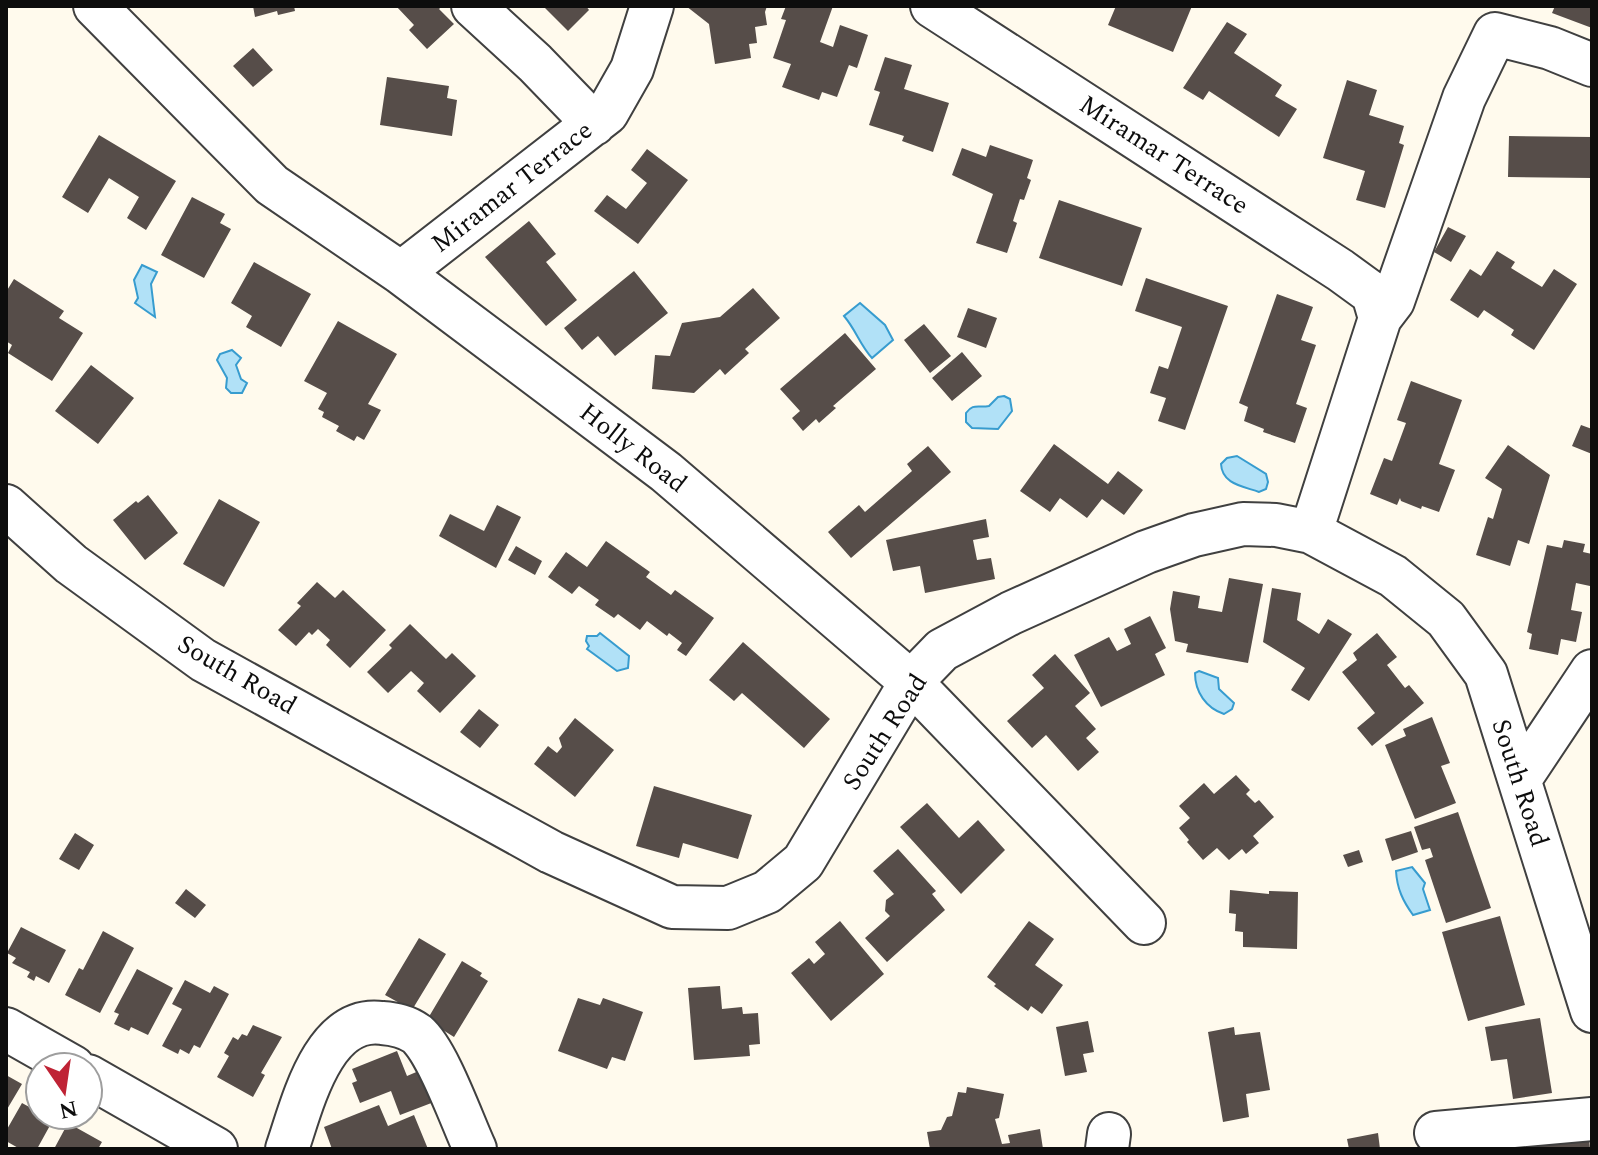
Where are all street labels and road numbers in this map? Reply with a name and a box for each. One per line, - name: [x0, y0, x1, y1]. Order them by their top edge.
- street label: Miramar Terrace: [1071, 85, 1257, 225]
- street label: Miramar Terrace: [423, 111, 601, 263]
- street label: Holly Road: [570, 393, 696, 503]
- street label: South Road: [170, 625, 304, 725]
- street label: South Road: [832, 666, 938, 798]
- street label: South Road: [1481, 714, 1559, 852]

